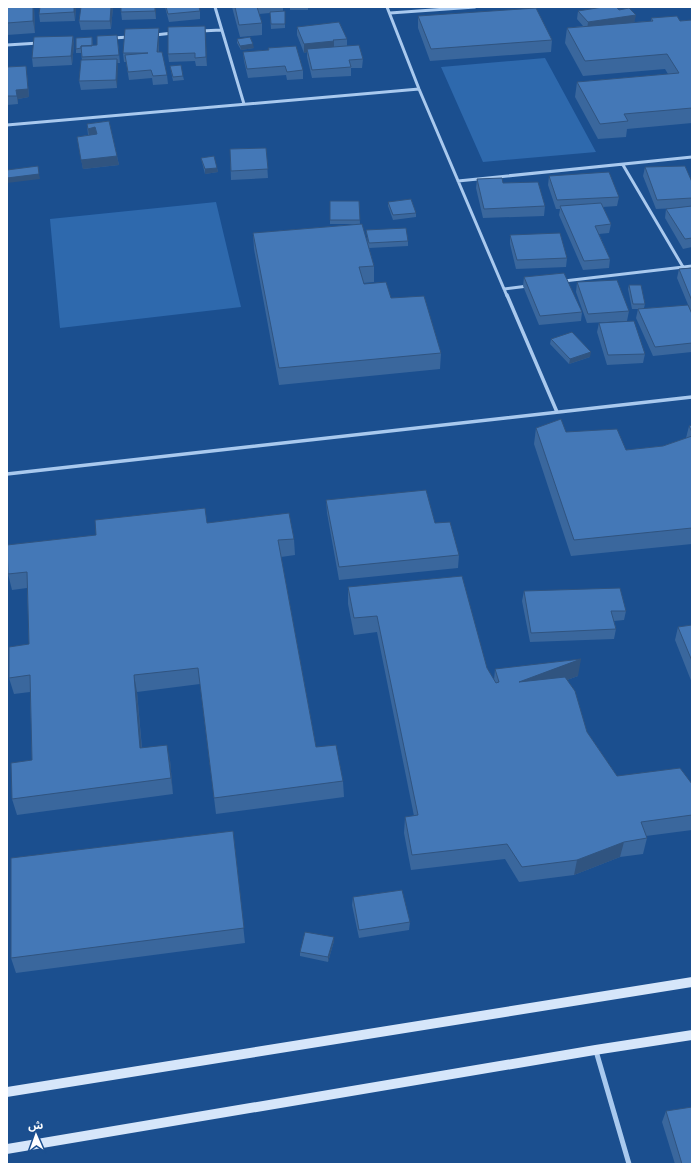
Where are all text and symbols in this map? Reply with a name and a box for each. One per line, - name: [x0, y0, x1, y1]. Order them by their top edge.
- north arrow: [16, 1115, 56, 1155]
- text: ش: [28, 1118, 43, 1132]

